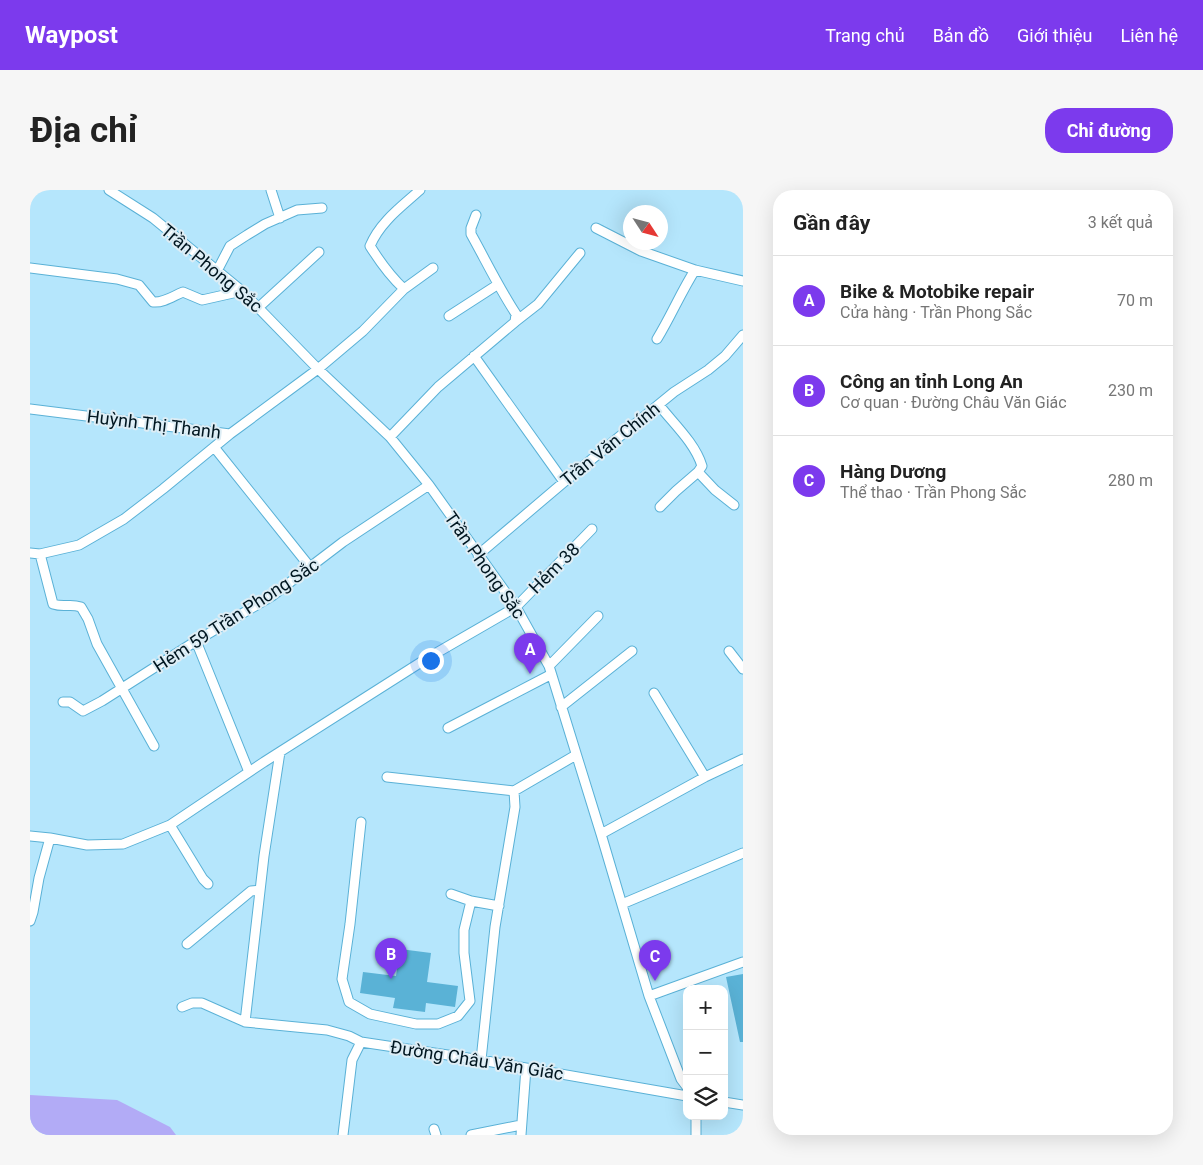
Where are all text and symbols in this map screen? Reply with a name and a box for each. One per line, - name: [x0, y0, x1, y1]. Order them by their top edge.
- text: Waypost: [25, 21, 118, 49]
- text: Trang chủ: [825, 25, 905, 46]
- text: Bản đồ: [933, 25, 989, 46]
- text: Giới thiệu: [1017, 25, 1093, 46]
- text: Liên hệ: [1121, 25, 1178, 46]
- button: Chỉ đường: [1045, 108, 1173, 153]
- text: Địa chỉ: [30, 110, 137, 151]
- north arrow: [623, 205, 668, 250]
- text: Gần đây: [793, 211, 870, 235]
- text: 3 kết quả: [1088, 213, 1153, 232]
- street label: Trần Phong Sắc: [157, 219, 267, 317]
- text: Bike & Motobike repair: [840, 280, 1034, 303]
- text: A: [804, 291, 814, 310]
- text: 70 m: [1117, 291, 1153, 310]
- text: Cửa hàng · Trần Phong Sắc: [840, 303, 1032, 322]
- text: Công an tỉnh Long An: [840, 370, 1023, 393]
- text: B: [804, 381, 814, 400]
- text: 230 m: [1108, 381, 1153, 400]
- text: Cơ quan · Đường Châu Văn Giác: [840, 393, 1067, 412]
- street label: Trần Văn Chính: [556, 398, 664, 490]
- street label: Huỳnh Thị Thanh: [86, 405, 222, 443]
- text: Hàng Dương: [840, 460, 946, 483]
- text: C: [804, 471, 814, 490]
- text: 280 m: [1108, 471, 1153, 490]
- text: Thể thao · Trần Phong Sắc: [840, 483, 1026, 502]
- street label: Trần Phong Sắc: [440, 507, 530, 623]
- street label: Hẻm 38: [524, 538, 584, 598]
- street label: Hẻm 59 Trần Phong Sắc: [149, 554, 323, 676]
- pin: A: [514, 633, 546, 674]
- your location: [418, 648, 444, 674]
- pin: B: [375, 938, 407, 979]
- pin: C: [639, 940, 671, 981]
- map controls: [683, 985, 728, 1120]
- button: +: [683, 985, 728, 1030]
- button: −: [683, 1030, 728, 1075]
- street label: Đường Châu Văn Giác: [389, 1036, 565, 1084]
- button: layers: [683, 1075, 728, 1120]

